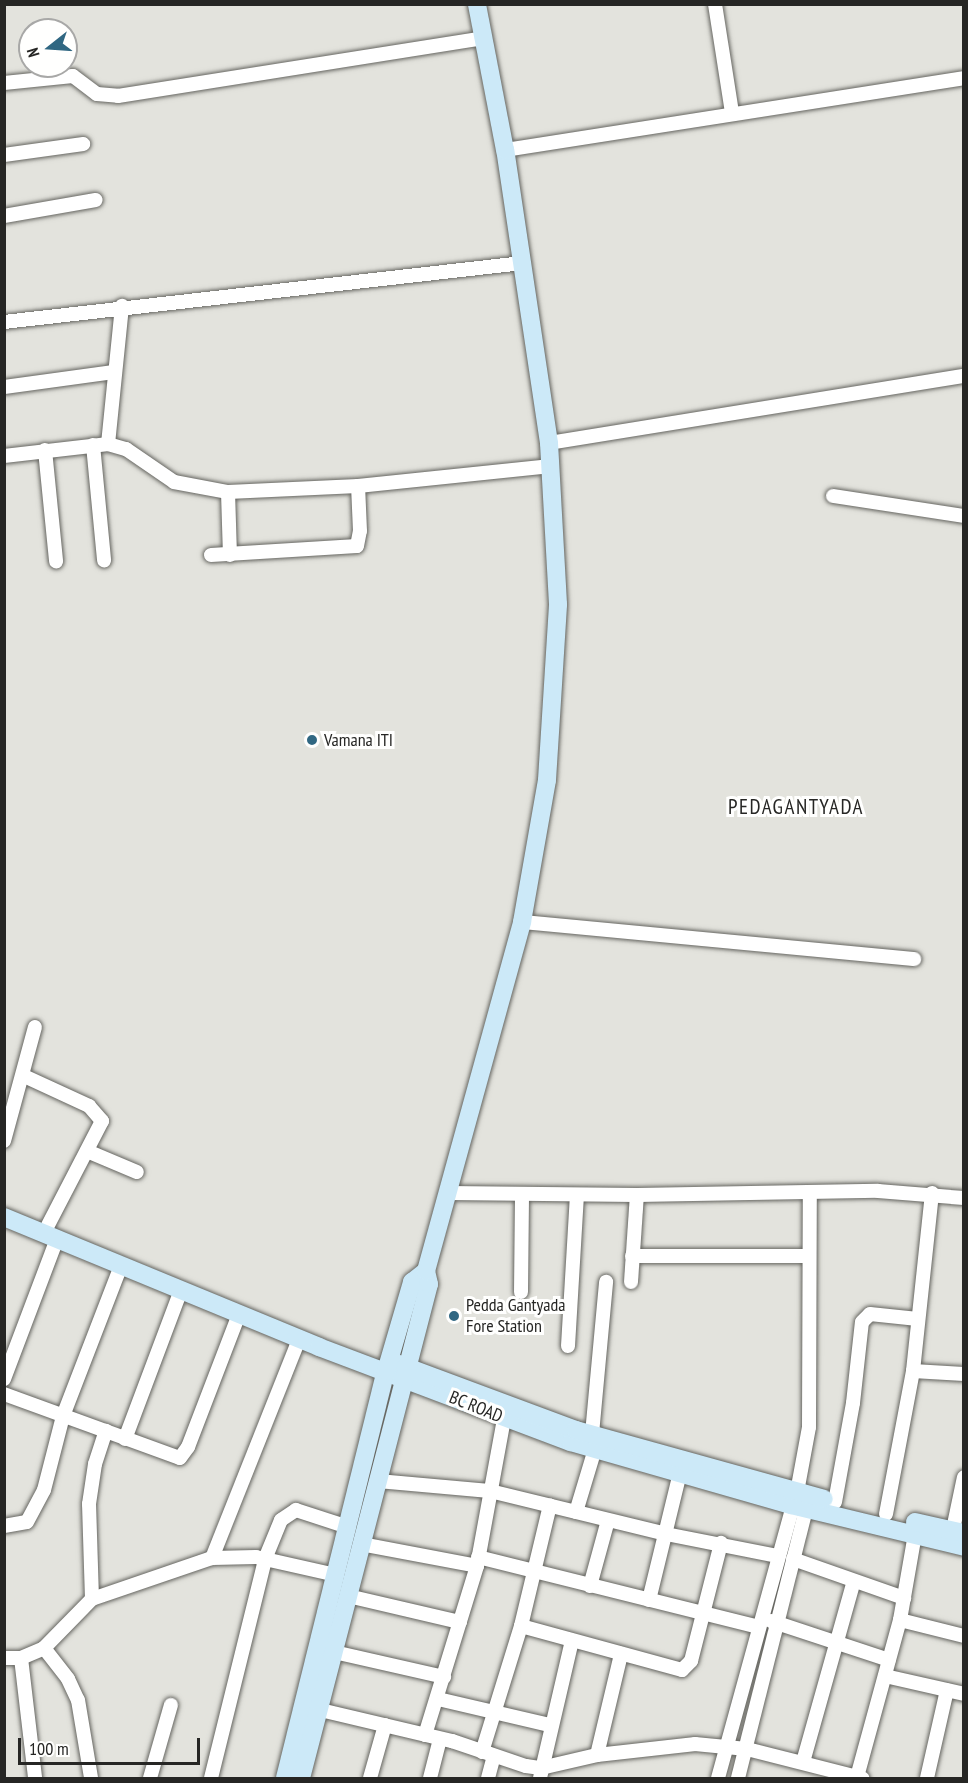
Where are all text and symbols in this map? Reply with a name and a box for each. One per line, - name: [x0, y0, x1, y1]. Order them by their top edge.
- north arrow: [18, 18, 78, 78]
- text: N: [22, 46, 44, 60]
- place label: Vamana ITI: [324, 729, 393, 751]
- marker: Vamana ITI: [305, 733, 319, 747]
- district label: PEDAGANTYADA: [728, 794, 864, 820]
- place label: Pedda Gantyada Fore Station: [466, 1295, 565, 1338]
- marker: Pedda Gantyada Fore Station: [447, 1309, 461, 1323]
- street label: BC ROAD: [446, 1386, 506, 1428]
- scale bar: [21, 1726, 202, 1764]
- text: 100 m: [29, 1737, 69, 1760]

